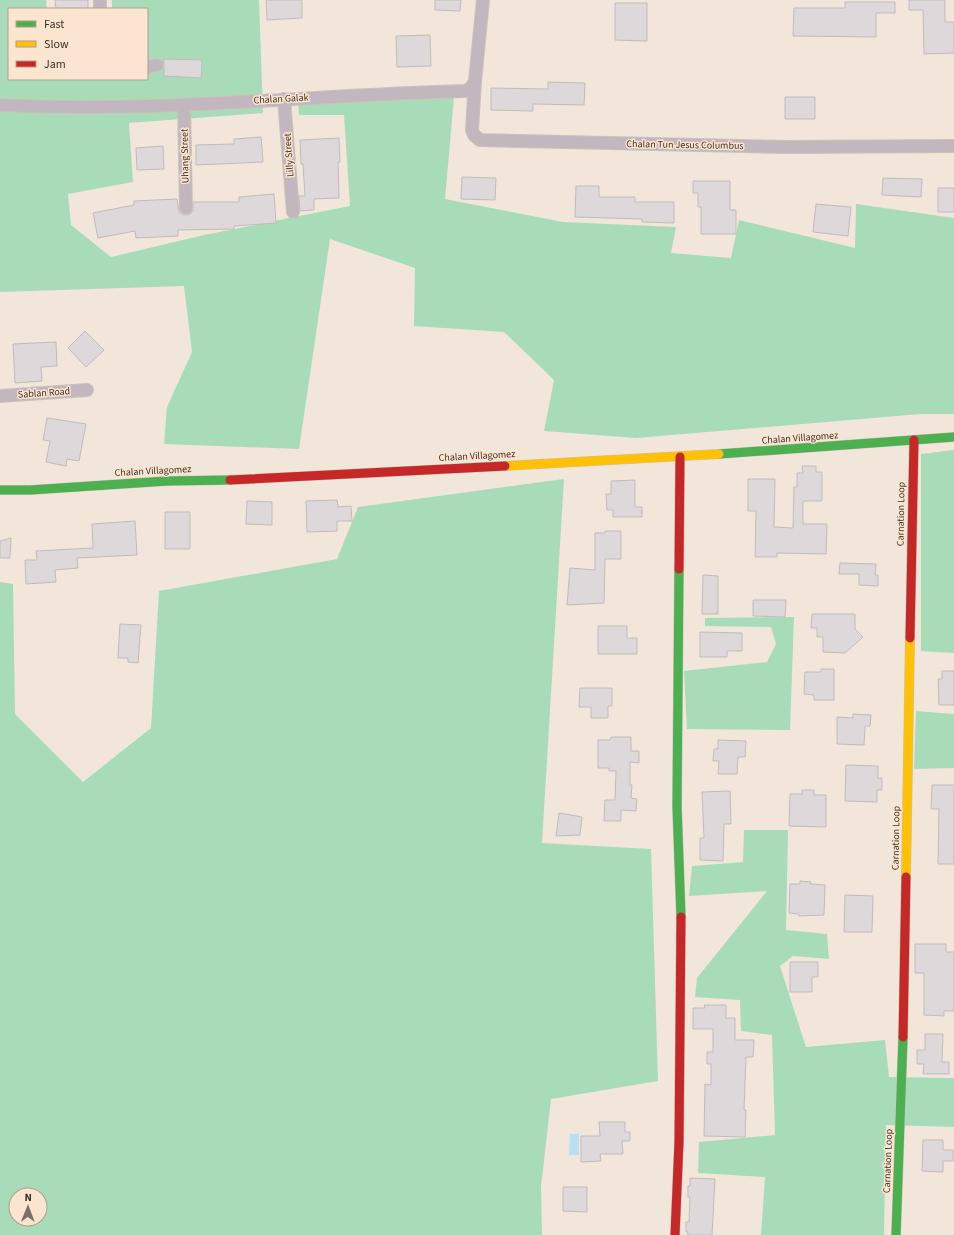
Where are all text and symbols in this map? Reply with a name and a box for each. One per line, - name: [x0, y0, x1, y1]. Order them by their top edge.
- legend: [8, 8, 148, 80]
- text: Fast: [44, 16, 64, 33]
- text: Slow: [44, 36, 69, 53]
- text: Jam: [44, 56, 66, 73]
- street label: Chalan Galak: [253, 91, 309, 107]
- street label: Uhang Street: [178, 128, 192, 183]
- street label: Lilly Street: [280, 132, 298, 178]
- street label: Chalan Tun Jesus Columbus: [626, 137, 744, 153]
- street label: Sablan Road: [17, 384, 71, 402]
- street label: Chalan Villagomez: [761, 428, 839, 448]
- street label: Chalan Villagomez: [438, 447, 516, 465]
- street label: Chalan Villagomez: [114, 462, 192, 480]
- street label: Carnation Loop: [893, 481, 909, 546]
- street label: Carnation Loop: [888, 805, 904, 870]
- street label: Carnation Loop: [880, 1128, 896, 1193]
- north arrow: [8, 1187, 48, 1227]
- text: N: [24, 1190, 32, 1205]

